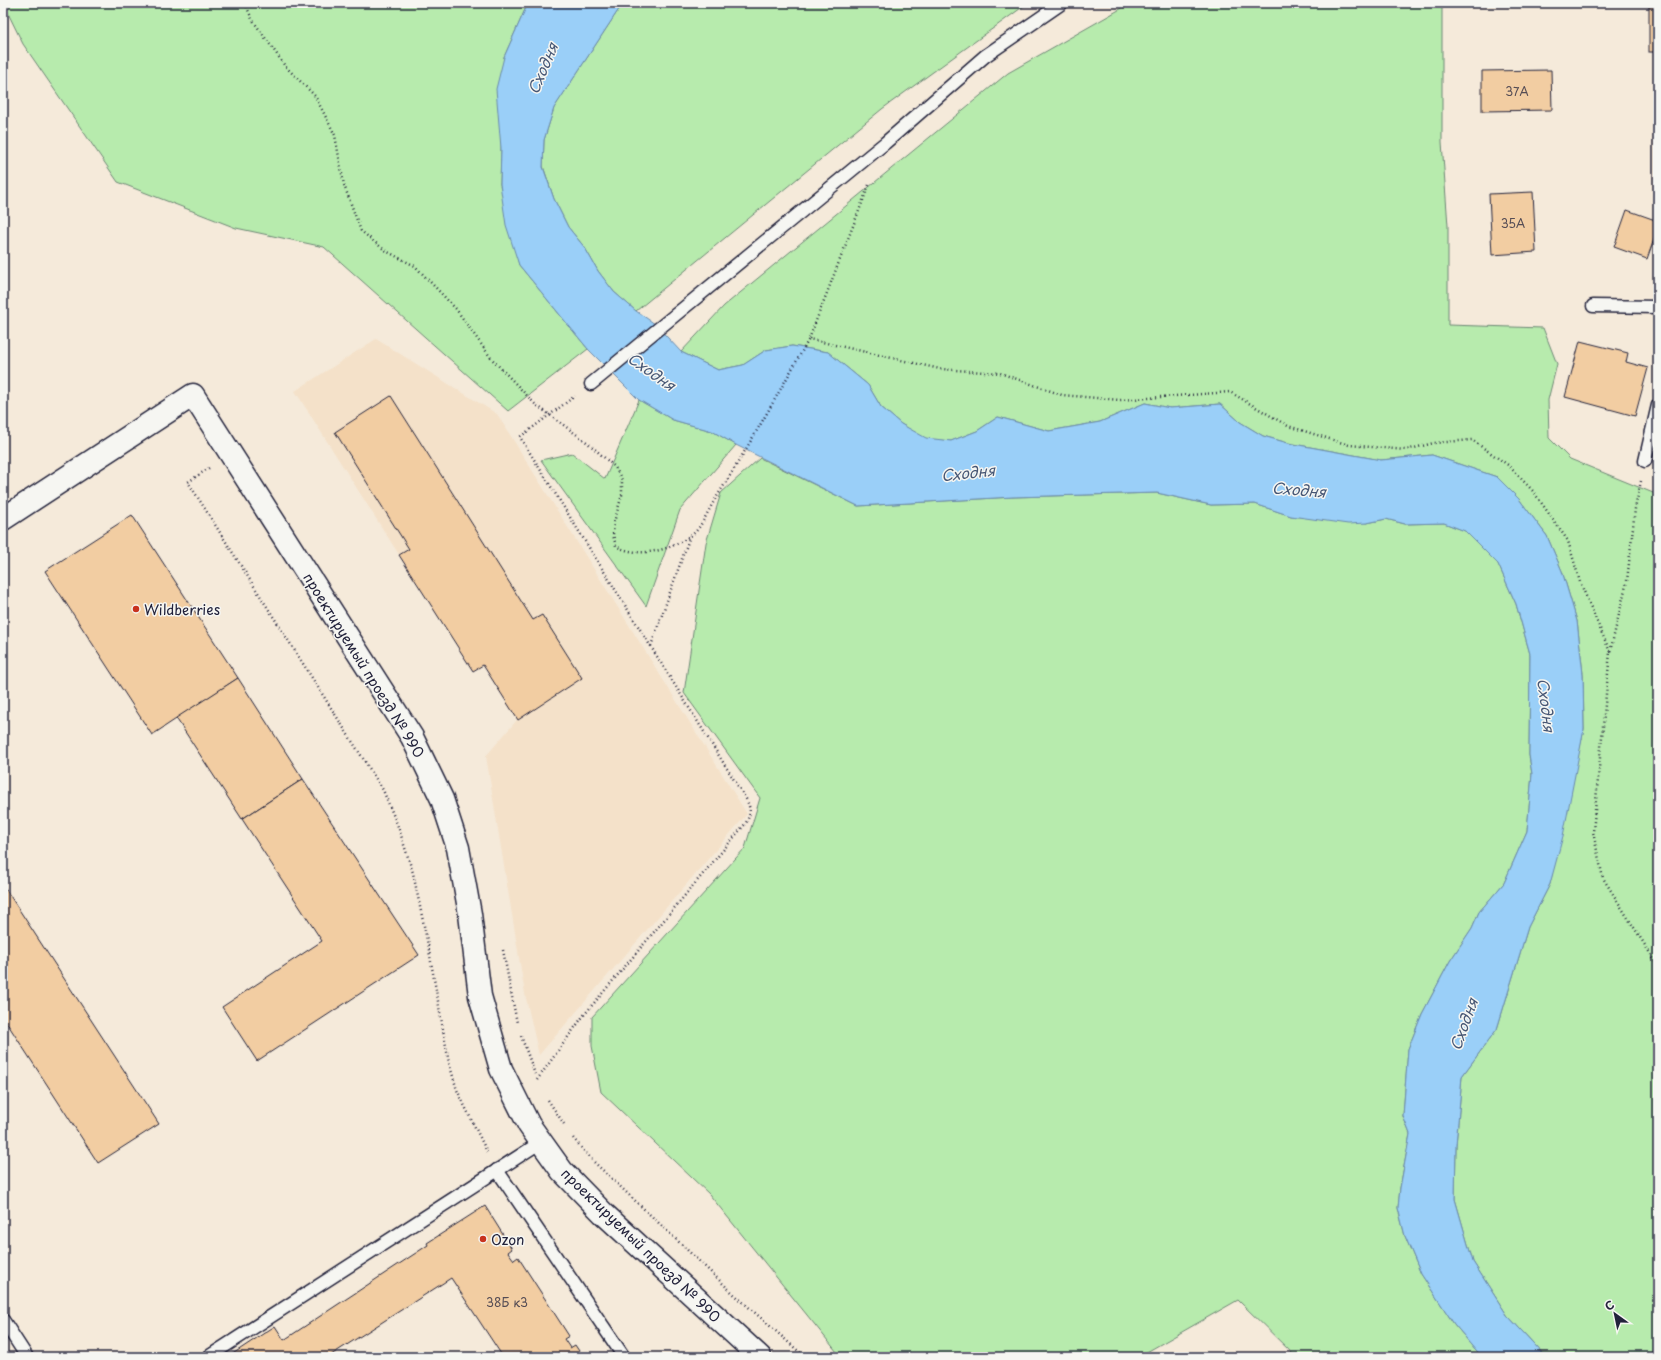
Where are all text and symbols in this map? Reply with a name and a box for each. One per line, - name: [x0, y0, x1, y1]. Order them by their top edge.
- water label: Сходня: [521, 38, 563, 97]
- house number: 37А: [1505, 82, 1529, 100]
- house number: 35А: [1501, 214, 1525, 232]
- water label: Сходня: [623, 346, 681, 396]
- water label: Сходня: [940, 458, 997, 486]
- water label: Сходня: [1271, 475, 1328, 503]
- street label: проектируемый проезд № 990: [298, 568, 430, 762]
- place label: Wildberries: [144, 599, 220, 620]
- marker: Wildberries: [131, 604, 141, 614]
- water label: Сходня: [1532, 677, 1562, 734]
- water label: Сходня: [1443, 994, 1483, 1053]
- street label: проектируемый проезд № 990: [557, 1163, 725, 1327]
- place label: Ozon: [491, 1229, 524, 1250]
- marker: Ozon: [478, 1234, 488, 1244]
- house number: 38Б к3: [486, 1293, 528, 1311]
- north arrow: [1595, 1294, 1635, 1334]
- text: С: [1601, 1296, 1617, 1315]

